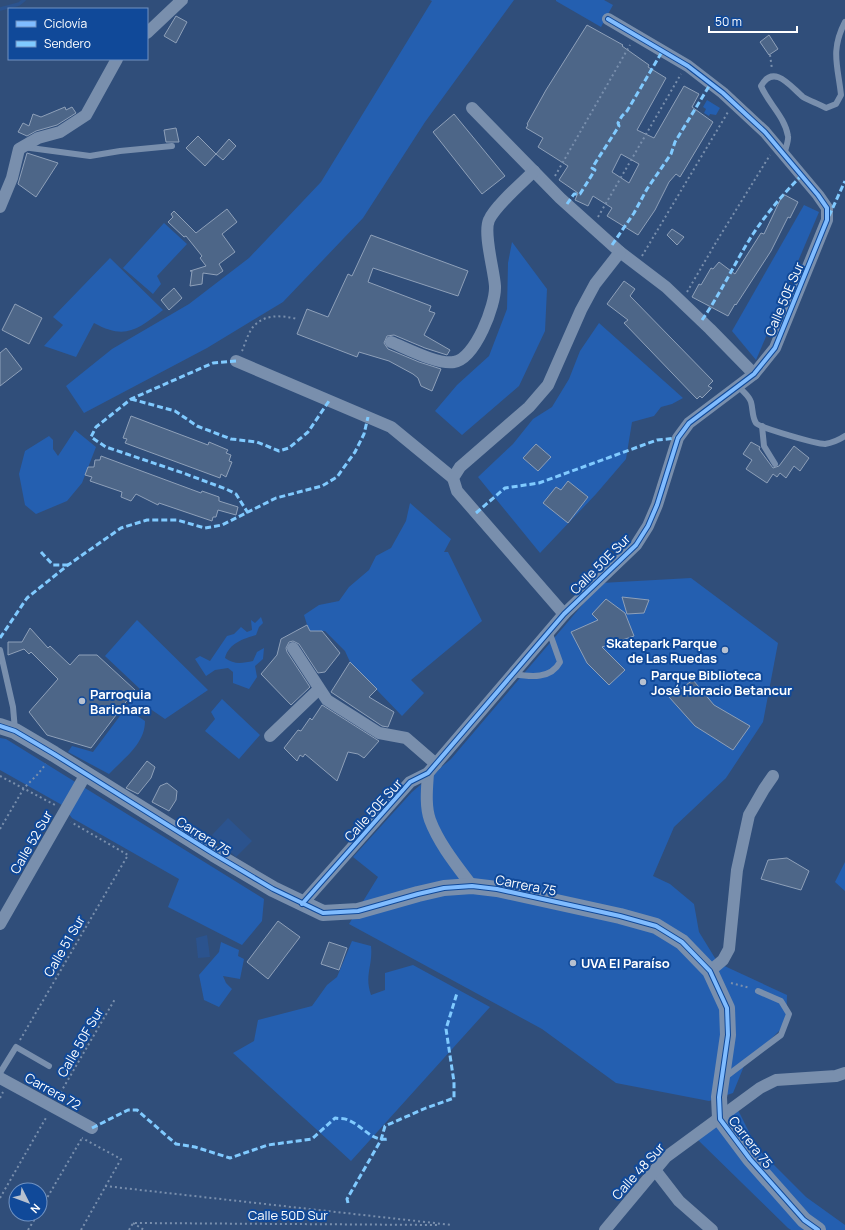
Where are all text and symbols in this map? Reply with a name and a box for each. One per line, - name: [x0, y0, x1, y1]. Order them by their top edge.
- legend: [8, 8, 148, 60]
- scale bar: [709, 8, 797, 34]
- text: 50 m: [715, 13, 742, 30]
- text: Ciclovía: [44, 15, 87, 32]
- text: Sendero: [44, 35, 91, 52]
- street label: Calle 50E Sur: [760, 259, 808, 339]
- street label: Calle 50E Sur: [566, 530, 634, 598]
- place label: Skatepark Parque de Las Ruedas: [606, 634, 717, 667]
- marker: Skatepark Parque de Las Ruedas: [720, 645, 730, 655]
- place label: Parque Biblioteca José Horacio Betancur: [651, 666, 792, 699]
- marker: Parque Biblioteca José Horacio Betancur: [638, 677, 648, 687]
- place label: Parroquia Barichara: [90, 685, 151, 718]
- marker: Parroquia Barichara: [77, 696, 87, 706]
- street label: Calle 50E Sur: [340, 775, 406, 845]
- street label: Calle 52 Sur: [6, 807, 57, 877]
- street label: Carrera 75: [173, 812, 235, 860]
- street label: Carrera 75: [494, 870, 558, 900]
- street label: Calle 51 Sur: [39, 912, 89, 980]
- place label: UVA El Paraíso: [581, 954, 670, 972]
- marker: UVA El Paraíso: [568, 958, 578, 968]
- street label: Calle 50F Sur: [53, 1004, 107, 1080]
- street label: Carrera 72: [22, 1068, 84, 1114]
- street label: Carrera 75: [725, 1112, 777, 1172]
- street label: Calle 48 Sur: [608, 1138, 669, 1203]
- north arrow: [8, 1182, 48, 1222]
- text: N: [28, 1201, 44, 1217]
- street label: Calle 50D Sur: [248, 1206, 328, 1224]

